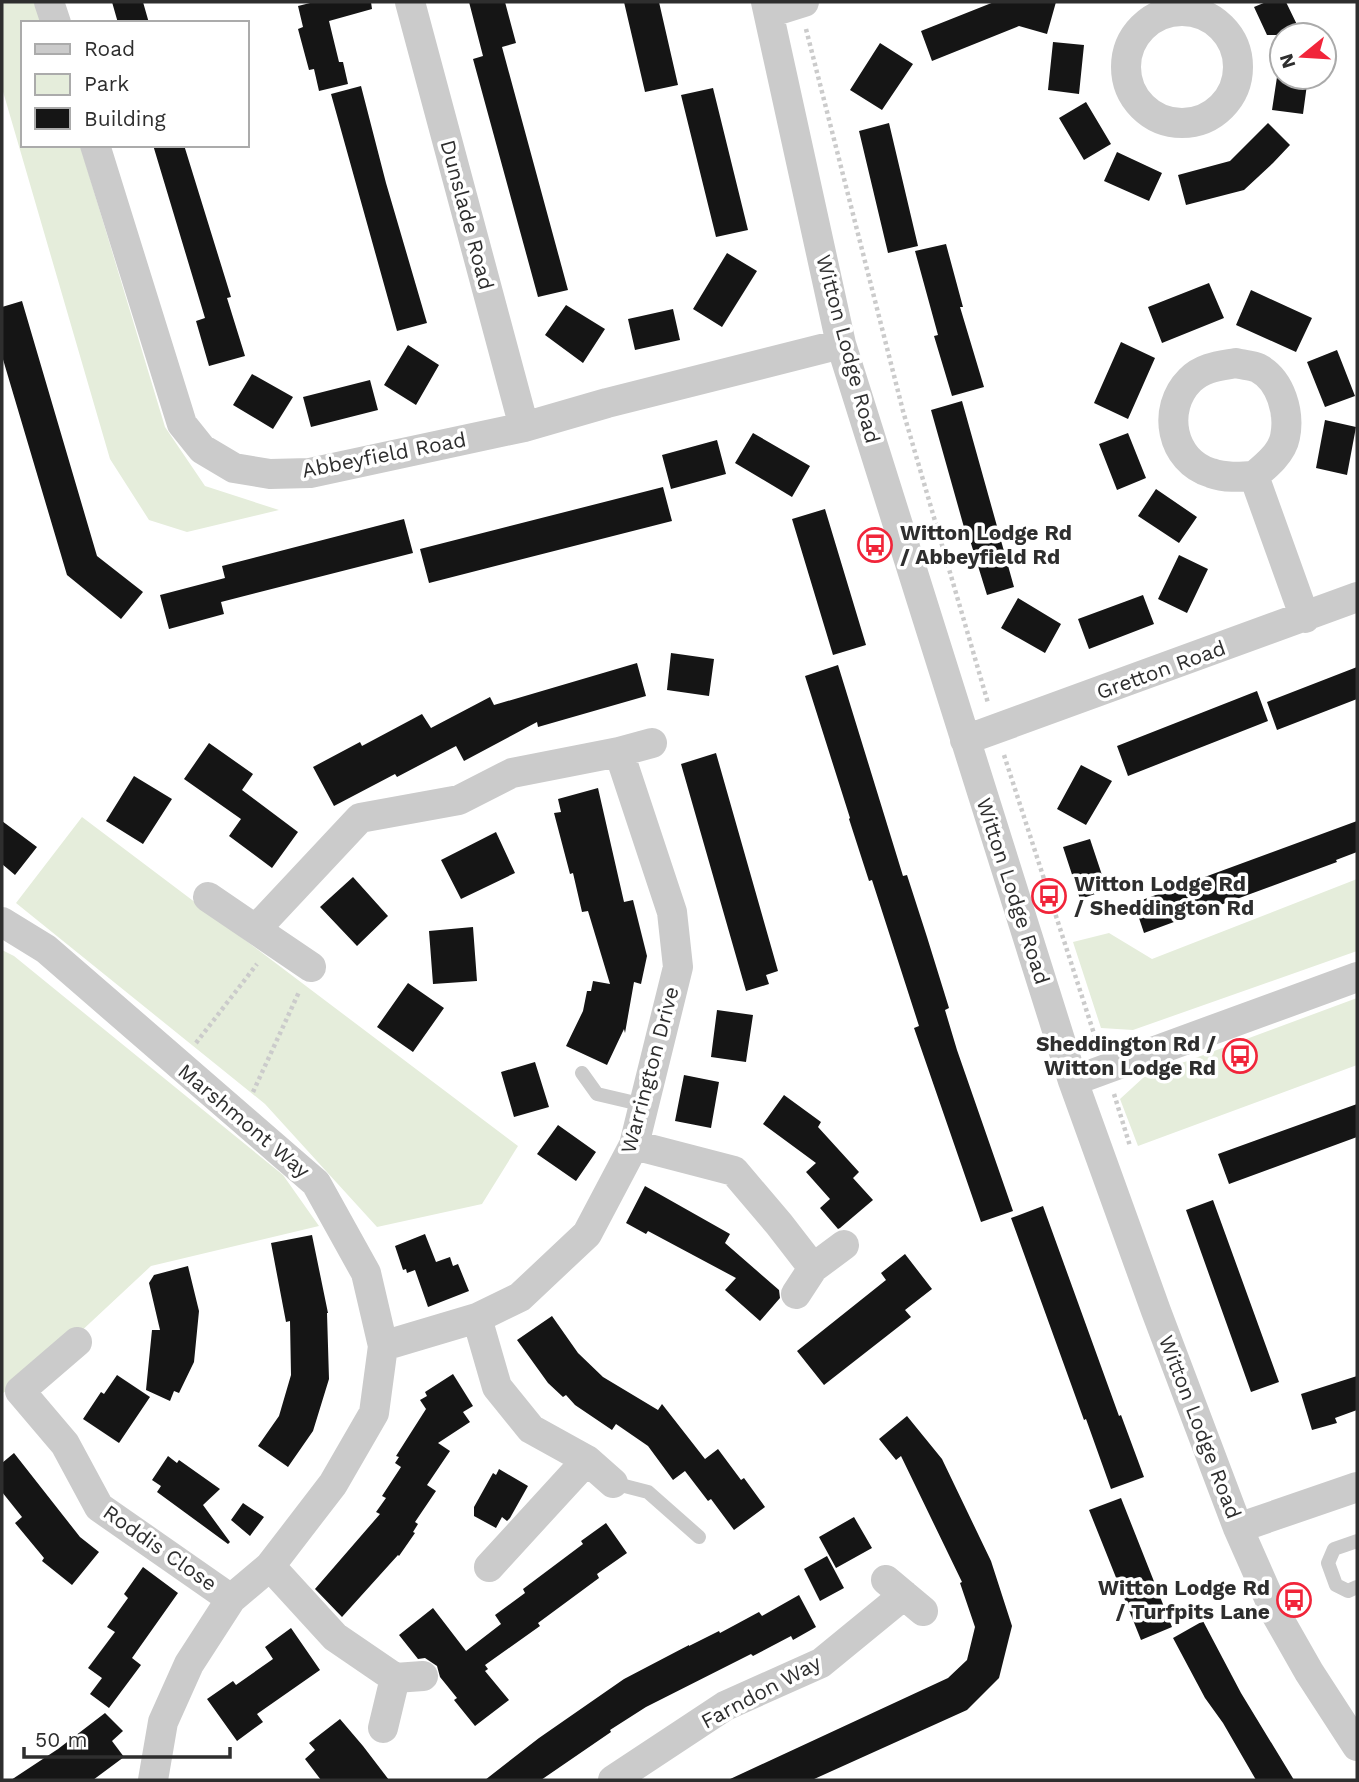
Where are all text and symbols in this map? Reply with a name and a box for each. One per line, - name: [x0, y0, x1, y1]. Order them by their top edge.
- legend: [21, 21, 248, 147]
- north arrow: [1268, 21, 1338, 91]
- text: Road: [84, 36, 135, 61]
- text: N: [1274, 51, 1300, 71]
- text: Park: [84, 71, 129, 96]
- text: Building: [84, 106, 166, 131]
- street label: Dunslade Road: [435, 137, 500, 293]
- street label: Witton Lodge Road: [811, 252, 886, 446]
- street label: Abbeyfield Road: [300, 426, 468, 483]
- place label: Witton Lodge Rd / Abbeyfield Rd: [900, 520, 1072, 569]
- bus stop icon: Witton Lodge Rd / Abbeyfield Rd: [856, 526, 894, 564]
- street label: Gretton Road: [1093, 635, 1229, 704]
- street label: Witton Lodge Road: [972, 794, 1055, 987]
- place label: Witton Lodge Rd / Sheddington Rd: [1074, 871, 1254, 920]
- bus stop icon: Witton Lodge Rd / Sheddington Rd: [1030, 877, 1068, 915]
- street label: Warrington Drive: [615, 984, 684, 1156]
- place label: Sheddington Rd / Witton Lodge Rd: [1036, 1031, 1216, 1080]
- bus stop icon: Sheddington Rd / Witton Lodge Rd: [1221, 1037, 1259, 1075]
- street label: Marshmont Way: [173, 1058, 315, 1183]
- street label: Witton Lodge Road: [1154, 1332, 1247, 1522]
- street label: Roddis Close: [99, 1499, 222, 1596]
- place label: Witton Lodge Rd / Turfpits Lane: [1098, 1575, 1270, 1624]
- bus stop icon: Witton Lodge Rd / Turfpits Lane: [1275, 1581, 1313, 1619]
- street label: Farndon Way: [697, 1649, 825, 1734]
- scale bar: [24, 1716, 231, 1760]
- text: 50 m: [35, 1727, 87, 1752]

